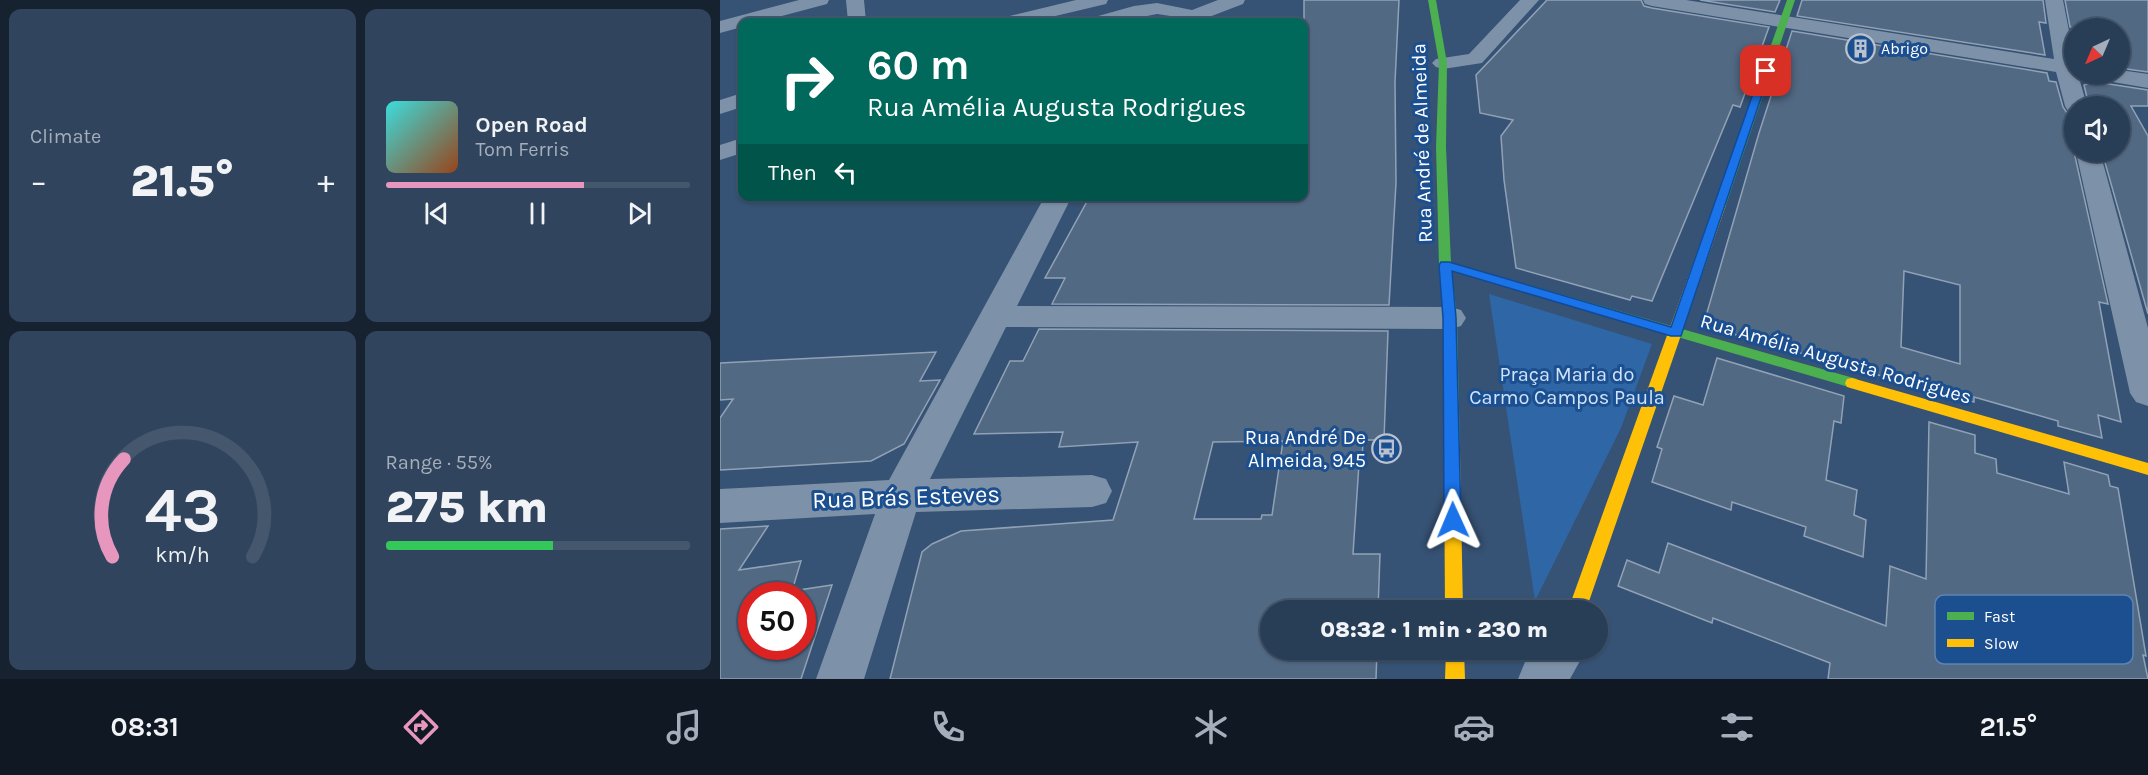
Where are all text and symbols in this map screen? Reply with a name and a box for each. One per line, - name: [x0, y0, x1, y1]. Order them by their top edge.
- north arrow: [2064, 18, 2130, 84]
- map controls: [2064, 18, 2130, 162]
- building icon: Abrigo: [1844, 32, 1876, 64]
- place label: Abrigo: [1881, 39, 1928, 58]
- text: 60 m: [867, 40, 970, 90]
- icon: right: [768, 42, 846, 120]
- street label: Rua André de Almeida: [1407, 43, 1437, 243]
- pin: [1740, 45, 1791, 96]
- icon: arrive: [1749, 54, 1782, 87]
- text: Rua Amélia Augusta Rodrigues: [867, 91, 1246, 123]
- button: sound: [2064, 96, 2130, 162]
- text: Open Road: [476, 112, 588, 138]
- text: Climate: [30, 125, 101, 148]
- text: Tom Ferris: [476, 138, 569, 161]
- text: 21.5°: [130, 155, 234, 207]
- icon: left: [829, 156, 862, 189]
- text: Then: [768, 160, 817, 186]
- text: −: [30, 162, 47, 200]
- text: +: [317, 162, 334, 200]
- icon: previous: [420, 197, 453, 230]
- icon: pause: [521, 197, 554, 230]
- icon: next: [623, 197, 656, 230]
- street label: Rua Amélia Augusta Rodrigues: [1698, 309, 1974, 409]
- park label: Praça Maria do Carmo Campos Paula: [1469, 363, 1665, 409]
- place label: Rua André De Almeida, 945: [1245, 426, 1366, 472]
- bus stop icon: Rua André De Almeida, 945: [1371, 433, 1403, 465]
- text: Range · 55%: [386, 451, 493, 474]
- text: 43: [144, 474, 220, 547]
- street label: Rua Brás Esteves: [812, 480, 1000, 514]
- text: 275 km: [386, 481, 548, 533]
- position arrow: [1421, 488, 1485, 552]
- text: km/h: [155, 543, 209, 568]
- speed limit sign: 50: [738, 582, 816, 660]
- legend: [1935, 595, 2133, 664]
- text: Fast: [1984, 607, 2015, 626]
- text: 08:32 · 1 min · 230 m: [1320, 617, 1548, 643]
- text: Slow: [1984, 634, 2019, 653]
- icon: directions: [400, 706, 442, 748]
- icon: music: [663, 706, 705, 748]
- icon: phone: [927, 706, 969, 748]
- icon: climate: [1190, 706, 1232, 748]
- icon: car: [1453, 706, 1495, 748]
- icon: filters: [1716, 706, 1758, 748]
- text: 08:31: [111, 711, 179, 743]
- text: 21.5°: [1979, 711, 2037, 743]

